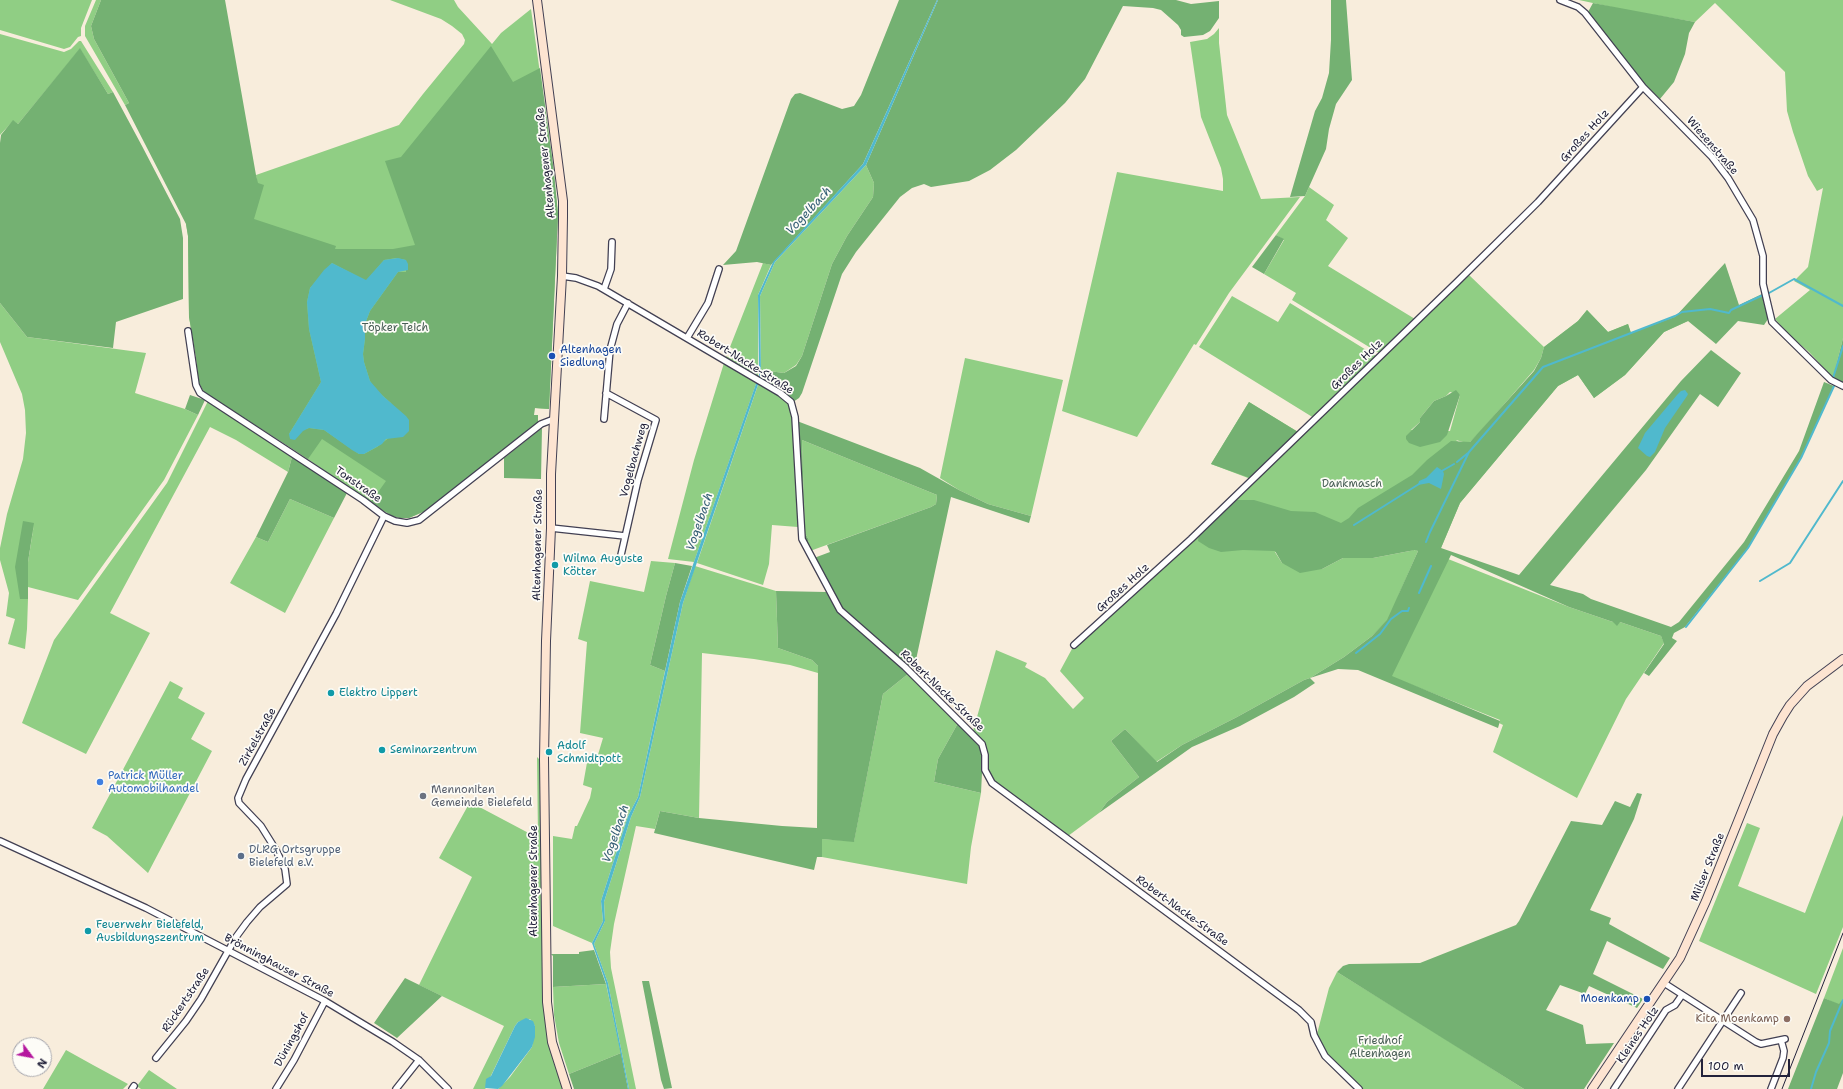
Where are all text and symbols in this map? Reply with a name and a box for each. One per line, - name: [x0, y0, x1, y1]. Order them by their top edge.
- street label: Altenhagener Straße: [534, 107, 558, 219]
- street label: Großes Holz: [1558, 107, 1612, 165]
- street label: Wiesenstraße: [1683, 114, 1741, 178]
- water label: Vogelbach: [783, 184, 835, 238]
- park label: Töpker Teich: [362, 321, 428, 335]
- street label: Robert-Nacke-Straße: [694, 327, 796, 397]
- street label: Großes Holz: [1328, 337, 1386, 393]
- place label: Altenhagen Siedlung: [560, 343, 621, 369]
- marker: Altenhagen Siedlung: [547, 351, 557, 361]
- street label: Vogelbachweg: [618, 421, 650, 499]
- street label: Tonstraße: [332, 464, 384, 506]
- park label: Dankmasch: [1322, 477, 1382, 491]
- street label: Altenhagener Straße: [530, 489, 546, 601]
- water label: Vogelbach: [683, 491, 717, 553]
- place label: Wilma Auguste Kötter: [563, 552, 643, 578]
- marker: Wilma Auguste Kötter: [550, 560, 560, 570]
- street label: Großes Holz: [1094, 561, 1152, 615]
- street label: Robert-Nacke-Straße: [897, 648, 987, 734]
- place label: Elektro Lippert: [339, 686, 418, 700]
- marker: Elektro Lippert: [326, 688, 336, 698]
- street label: Zirkelstraße: [237, 706, 279, 768]
- place label: Adolf Schmidtpott: [557, 739, 621, 765]
- place label: Seminarzentrum: [390, 743, 477, 757]
- marker: Seminarzentrum: [377, 745, 387, 755]
- marker: Adolf Schmidtpott: [544, 747, 554, 757]
- place label: Patrick Müller Automobilhandel: [108, 769, 199, 795]
- marker: Patrick Müller Automobilhandel: [95, 777, 105, 787]
- place label: Mennoniten Gemeinde Bielefeld: [431, 783, 532, 809]
- marker: Mennoniten Gemeinde Bielefeld: [418, 791, 428, 801]
- water label: Vogelbach: [599, 803, 633, 865]
- street label: Altenhagener Straße: [527, 825, 541, 937]
- street label: Milser Straße: [1688, 831, 1728, 903]
- place label: DLRG Ortsgruppe Bielefeld e.V.: [249, 843, 341, 869]
- marker: DLRG Ortsgruppe Bielefeld e.V.: [236, 851, 246, 861]
- street label: Robert-Nacke-Straße: [1133, 873, 1231, 949]
- place label: Feuerwehr Bielefeld, Ausbildungszentrum: [96, 918, 204, 944]
- marker: Feuerwehr Bielefeld, Ausbildungszentrum: [83, 926, 93, 936]
- street label: Brönninghauser Straße: [222, 931, 336, 1001]
- street label: Rückertstraße: [159, 965, 213, 1035]
- place label: Moenkamp: [1581, 992, 1639, 1006]
- marker: Moenkamp: [1642, 994, 1652, 1004]
- street label: Kleines Holz: [1614, 1004, 1662, 1066]
- street label: Düningshof: [272, 1011, 312, 1069]
- place label: Kita Moenkamp: [1695, 1012, 1779, 1026]
- marker: Kita Moenkamp: [1782, 1014, 1792, 1024]
- park label: Friedhof Altenhagen: [1349, 1034, 1411, 1060]
- north arrow: [12, 1037, 52, 1077]
- scale bar: [1703, 1051, 1792, 1077]
- text: N: [33, 1055, 50, 1071]
- text: 100 m: [1708, 1058, 1744, 1074]

